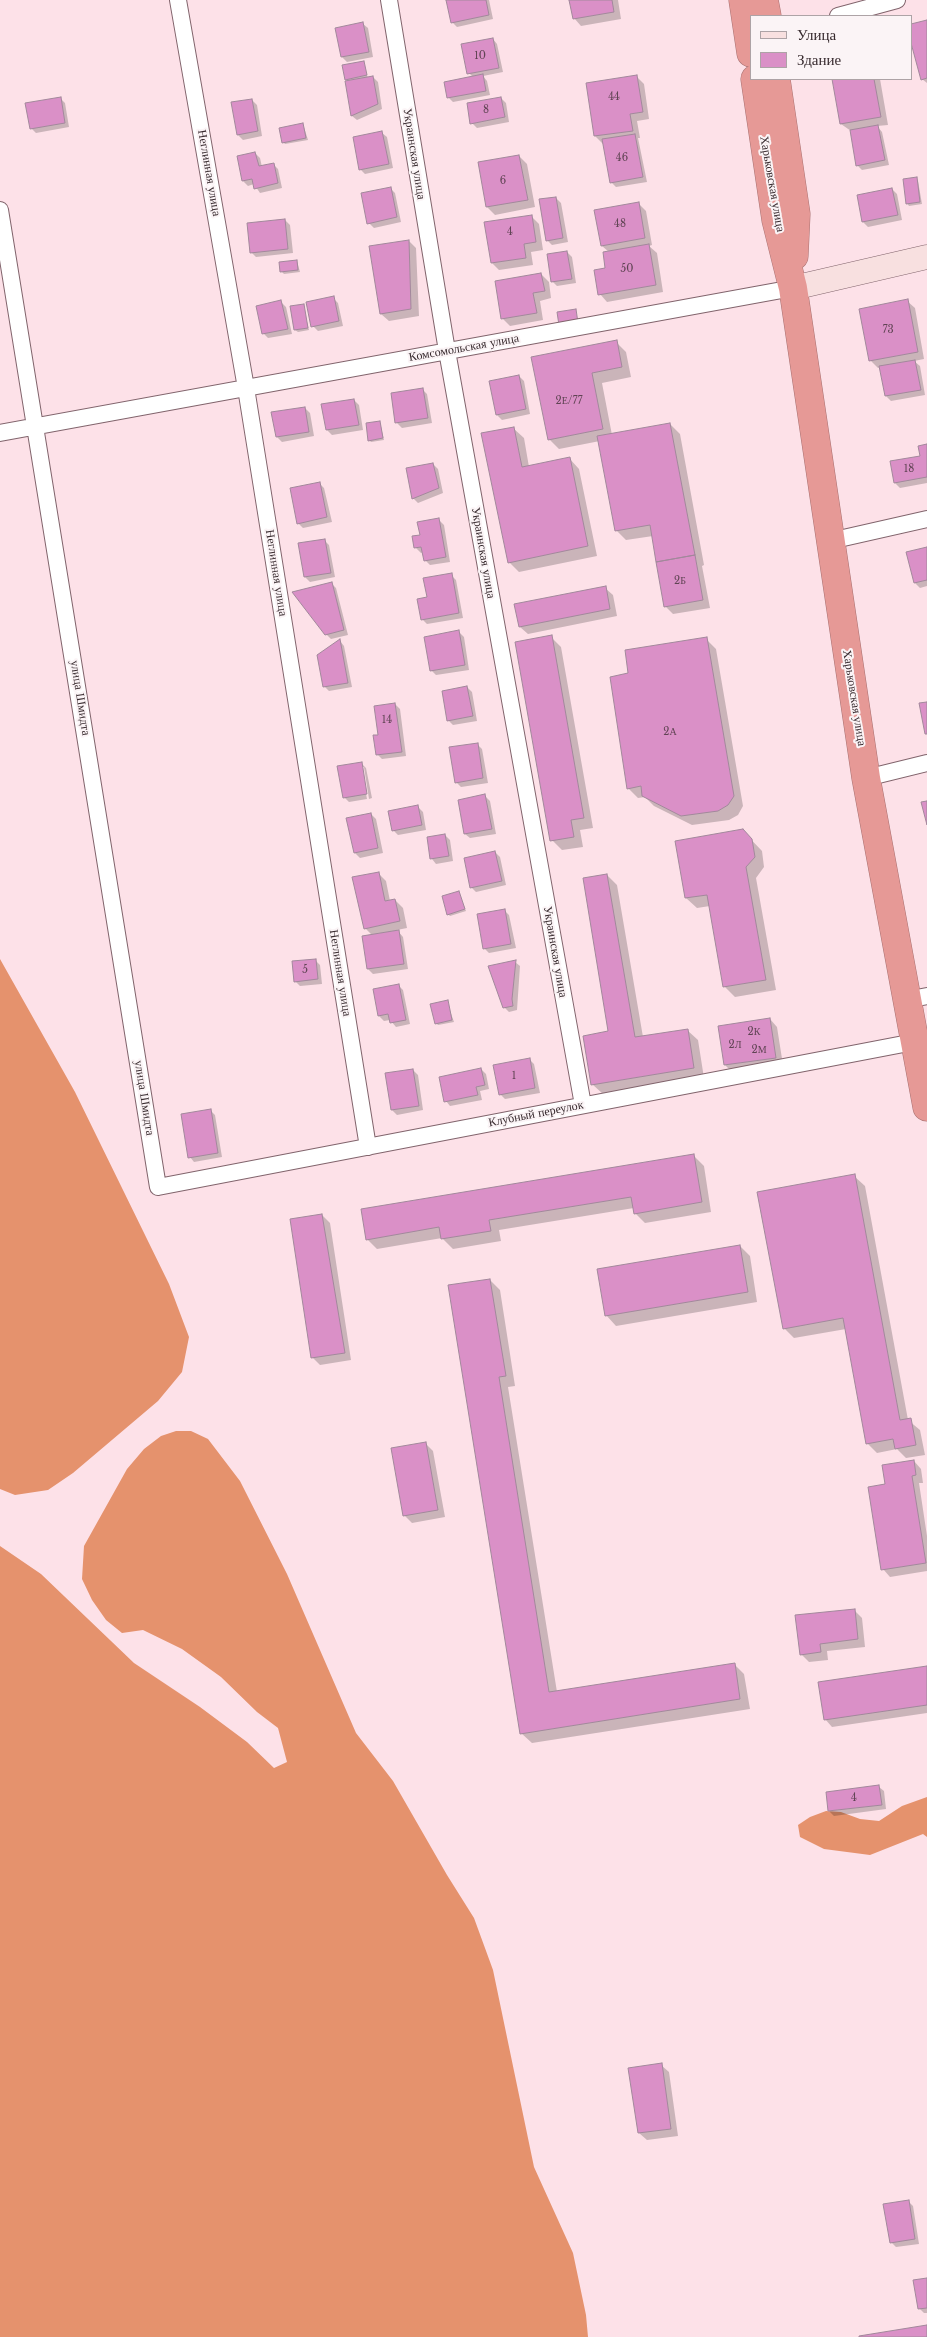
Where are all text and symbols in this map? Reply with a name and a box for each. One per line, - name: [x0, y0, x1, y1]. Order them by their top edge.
- legend: [750, 15, 912, 80]
- text: Улица: [797, 25, 836, 44]
- house number: 10: [474, 50, 486, 62]
- text: Здание: [797, 50, 841, 69]
- house number: 44: [608, 91, 620, 103]
- house number: 8: [483, 104, 489, 116]
- street label: Украинская улица: [400, 107, 428, 201]
- street label: Неглинная улица: [194, 129, 224, 217]
- street label: Харьковская улица: [756, 135, 788, 233]
- house number: 46: [616, 152, 628, 164]
- house number: 6: [500, 175, 506, 187]
- house number: 48: [614, 218, 626, 230]
- house number: 4: [507, 226, 513, 238]
- house number: 50: [621, 263, 633, 275]
- house number: 73: [882, 324, 894, 336]
- street label: Комсомольская улица: [408, 331, 520, 365]
- house number: 2Е/77: [556, 395, 582, 407]
- house number: 18: [904, 463, 914, 475]
- street label: Украинская улица: [468, 506, 498, 600]
- street label: Неглинная улица: [262, 529, 290, 617]
- house number: 2Б: [674, 575, 686, 587]
- street label: Харьковская улица: [839, 649, 869, 747]
- street label: улица Шмидта: [67, 659, 93, 737]
- house number: 14: [382, 714, 392, 726]
- house number: 2А: [663, 726, 677, 738]
- street label: Украинская улица: [540, 905, 570, 999]
- street label: Неглинная улица: [326, 929, 354, 1017]
- house number: 5: [302, 964, 308, 976]
- house number: 2К: [748, 1026, 760, 1038]
- house number: 2Л: [729, 1039, 741, 1051]
- house number: 2М: [751, 1044, 767, 1056]
- street label: улица Шмидта: [131, 1059, 157, 1137]
- house number: 1: [512, 1070, 516, 1082]
- street label: Клубный переулок: [487, 1098, 585, 1130]
- house number: 4: [851, 1792, 857, 1804]

